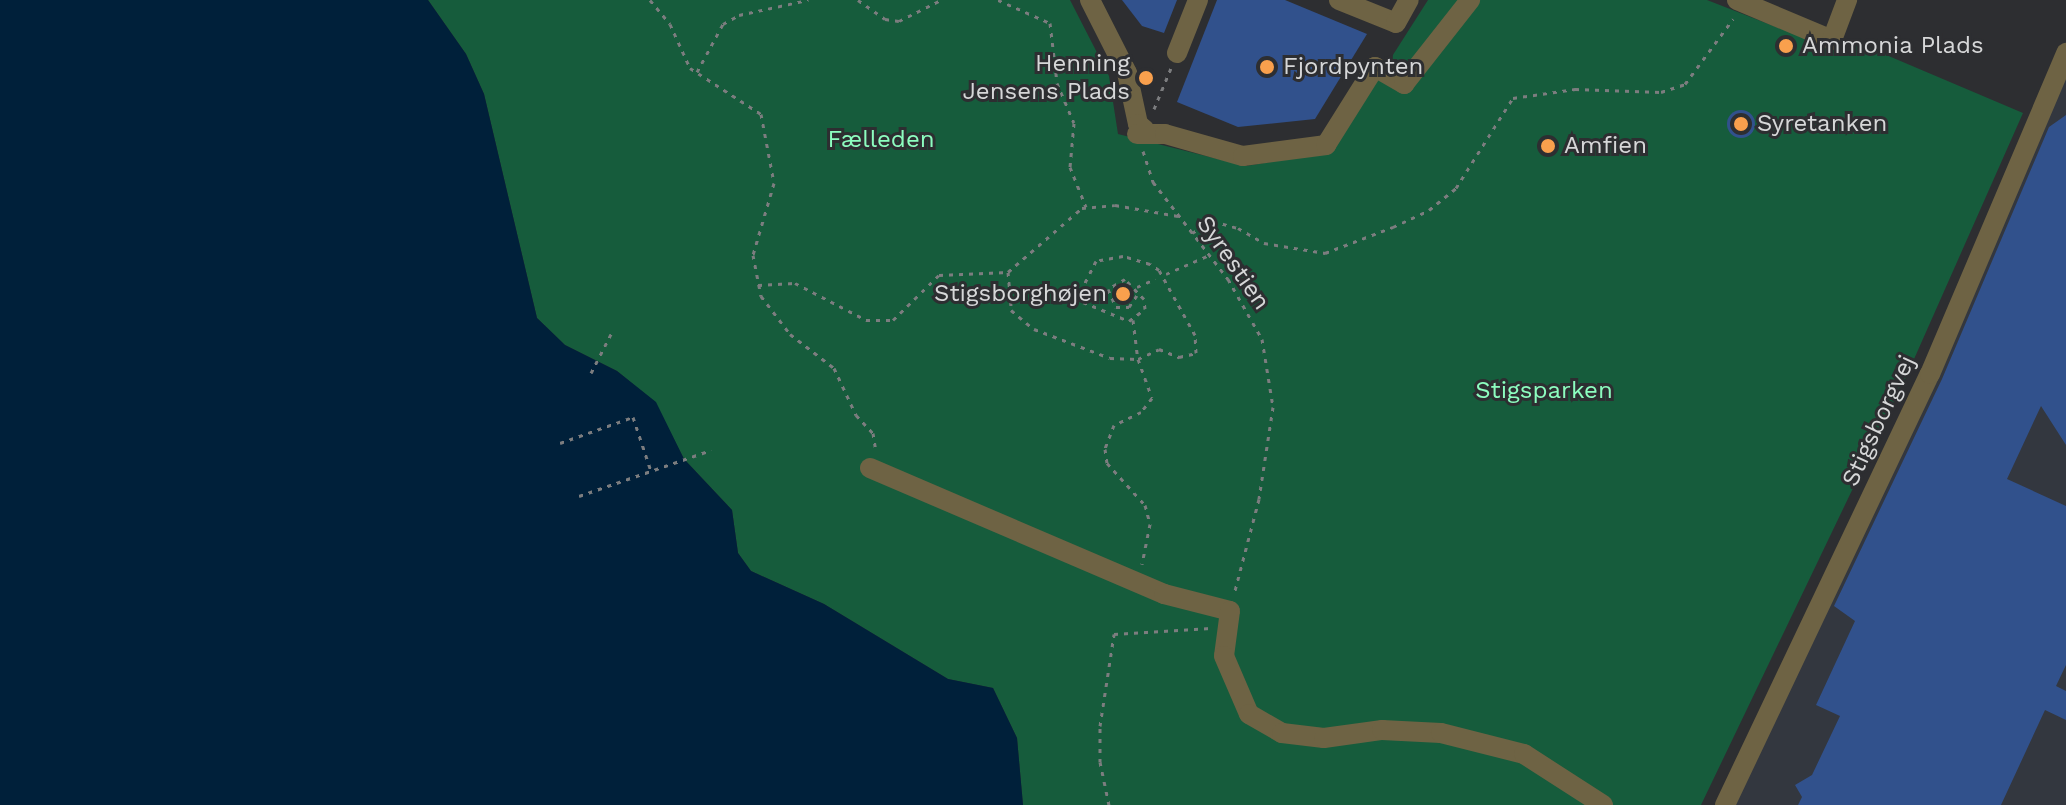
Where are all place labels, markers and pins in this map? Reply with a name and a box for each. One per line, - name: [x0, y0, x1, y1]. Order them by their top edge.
- place label: Ammonia Plads: [1802, 32, 1984, 60]
- marker: Ammonia Plads: [1777, 37, 1795, 55]
- place label: Henning Jensens Plads: [962, 50, 1130, 106]
- place label: Fjordpynten: [1283, 53, 1423, 81]
- marker: Fjordpynten: [1258, 58, 1276, 76]
- marker: Henning Jensens Plads: [1137, 69, 1155, 87]
- place label: Syretanken: [1757, 110, 1887, 138]
- marker: Syretanken: [1732, 115, 1750, 133]
- place label: Amfien: [1564, 132, 1647, 160]
- marker: Amfien: [1539, 137, 1557, 155]
- place label: Stigsborghøjen: [934, 280, 1107, 308]
- marker: Stigsborghøjen: [1114, 285, 1132, 303]

